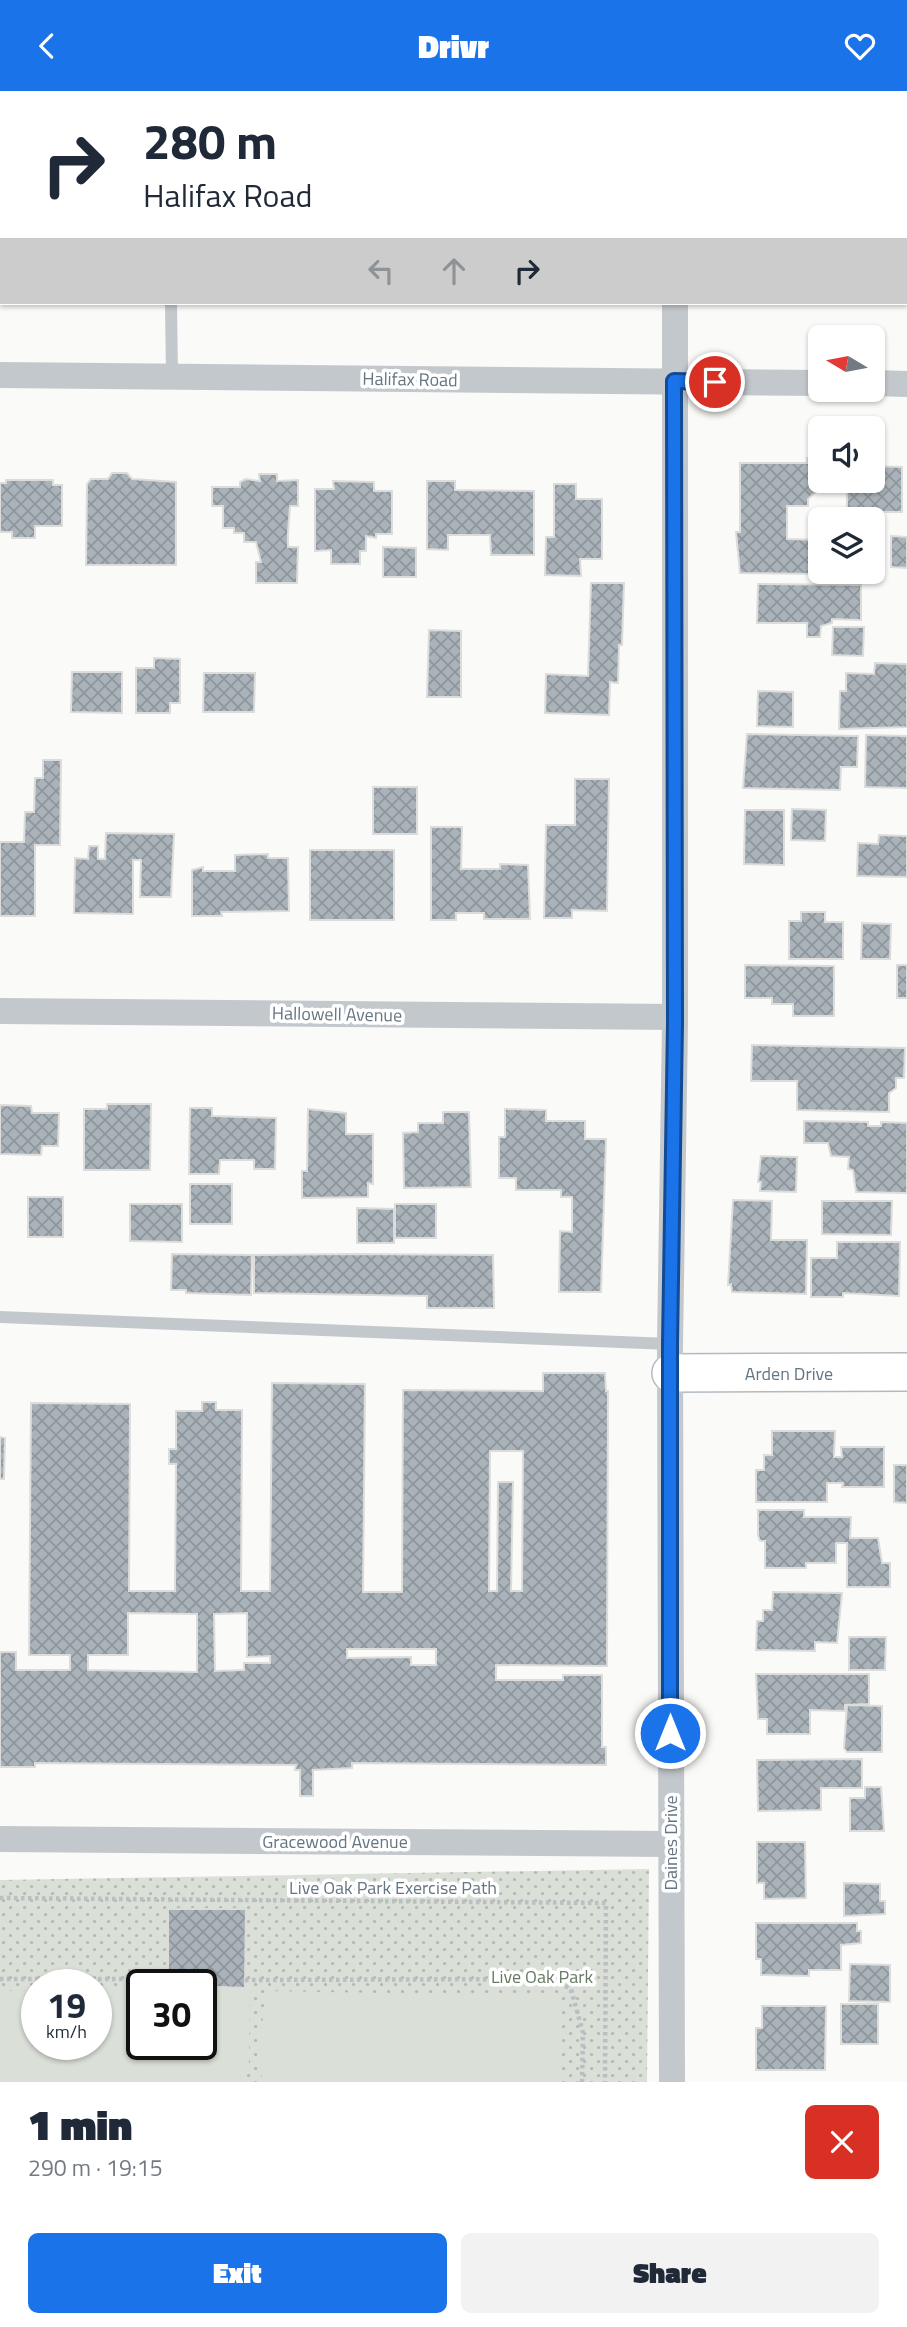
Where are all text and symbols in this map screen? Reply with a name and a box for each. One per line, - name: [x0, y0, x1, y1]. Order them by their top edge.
- text: Drivr: [418, 22, 489, 70]
- icon: back: [28, 27, 66, 65]
- icon: heart: [841, 27, 879, 65]
- text: 280 m: [143, 103, 277, 178]
- icon: right: [28, 119, 119, 210]
- text: Halifax Road: [143, 171, 312, 219]
- icon: left: [362, 252, 400, 290]
- icon: ahead: [435, 252, 473, 290]
- icon: right: [508, 252, 546, 290]
- north arrow: [808, 325, 886, 403]
- map controls: [808, 325, 885, 584]
- pin: [685, 352, 745, 412]
- icon: arrive: [696, 363, 734, 401]
- street label: Halifax Road: [362, 365, 458, 393]
- button: sound: [808, 416, 885, 493]
- button: layers: [808, 507, 885, 584]
- street label: Hallowell Avenue: [272, 999, 402, 1029]
- street label: Arden Drive: [745, 1360, 833, 1387]
- position arrow: [633, 1696, 707, 1770]
- street label: Daines Drive: [657, 1795, 684, 1891]
- street label: Gracewood Avenue: [262, 1828, 408, 1855]
- street label: Live Oak Park Exercise Path: [289, 1874, 497, 1901]
- park label: Live Oak Park: [491, 1963, 593, 1990]
- speed limit sign: 30: [126, 1969, 217, 2060]
- text: 19: [47, 1978, 86, 2032]
- text: km/h: [46, 2018, 87, 2045]
- text: 1 min: [28, 2092, 132, 2156]
- button: close: [805, 2105, 879, 2179]
- text: 290 m · 19:15: [28, 2150, 163, 2185]
- button: Exit: [28, 2233, 447, 2313]
- button: Share: [461, 2233, 879, 2313]

